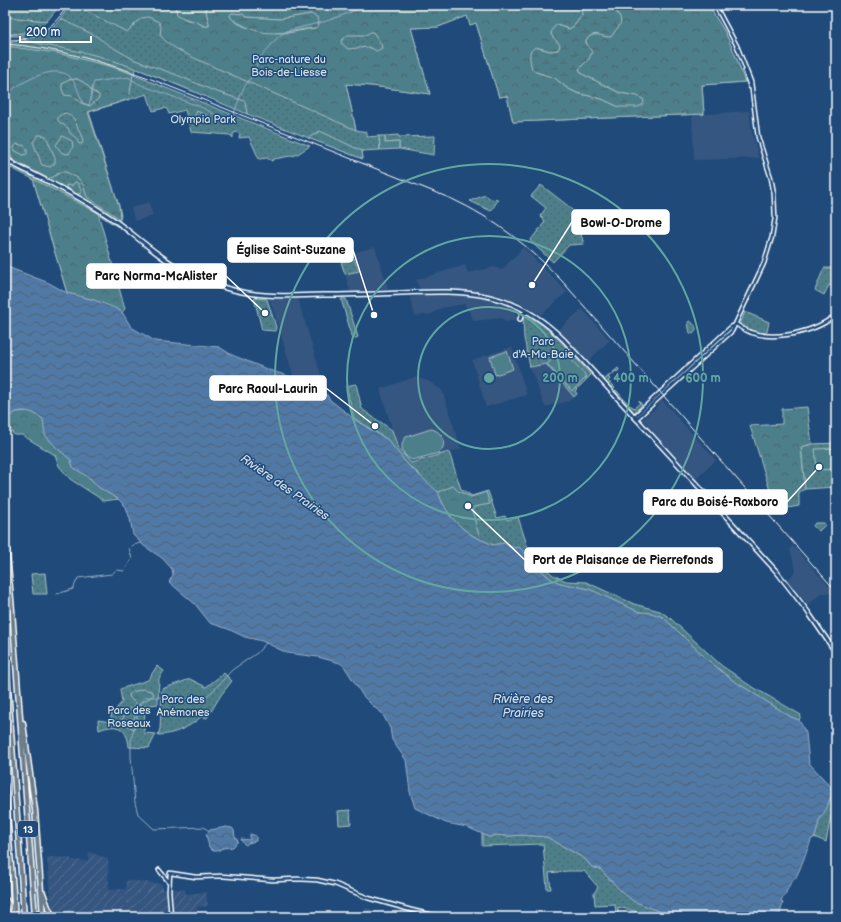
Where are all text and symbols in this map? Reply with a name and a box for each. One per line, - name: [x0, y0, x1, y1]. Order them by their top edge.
- scale bar: [20, 18, 91, 44]
- text: 200 m: [26, 25, 60, 40]
- park label: Parc-nature du Bois-de-Liesse: [251, 53, 327, 79]
- park label: Olympia Park: [170, 113, 236, 126]
- callout: Bowl-O-Drome: [572, 210, 669, 234]
- text: Bowl-O-Drome: [580, 216, 662, 231]
- callout: Église Saint-Suzane: [228, 238, 353, 262]
- text: Église Saint-Suzane: [236, 241, 346, 258]
- callout: Parc Norma-McAlister: [87, 264, 226, 288]
- text: Parc Norma-McAlister: [95, 269, 217, 284]
- park label: Parc d'A-Ma-Baie: [512, 335, 574, 361]
- centre of rings: [482, 371, 496, 385]
- text: 200 m: [542, 371, 578, 386]
- text: 400 m: [613, 371, 649, 386]
- text: 600 m: [685, 371, 721, 386]
- callout: Parc Raoul-Laurin: [210, 376, 326, 400]
- text: Parc Raoul-Laurin: [218, 382, 318, 397]
- water label: Rivière des Prairies: [237, 451, 332, 524]
- callout: Parc du Boisé-Roxboro: [644, 490, 787, 514]
- text: Parc du Boisé-Roxboro: [652, 495, 779, 510]
- callout: Port de Plaisance de Pierrefonds: [525, 548, 722, 572]
- text: Port de Plaisance de Pierrefonds: [533, 553, 714, 568]
- water label: Rivière des Prairies: [493, 692, 553, 721]
- park label: Parc des Anémones: [156, 693, 210, 719]
- park label: Parc des Roseaux: [107, 704, 151, 730]
- road number: 13: [18, 821, 38, 837]

